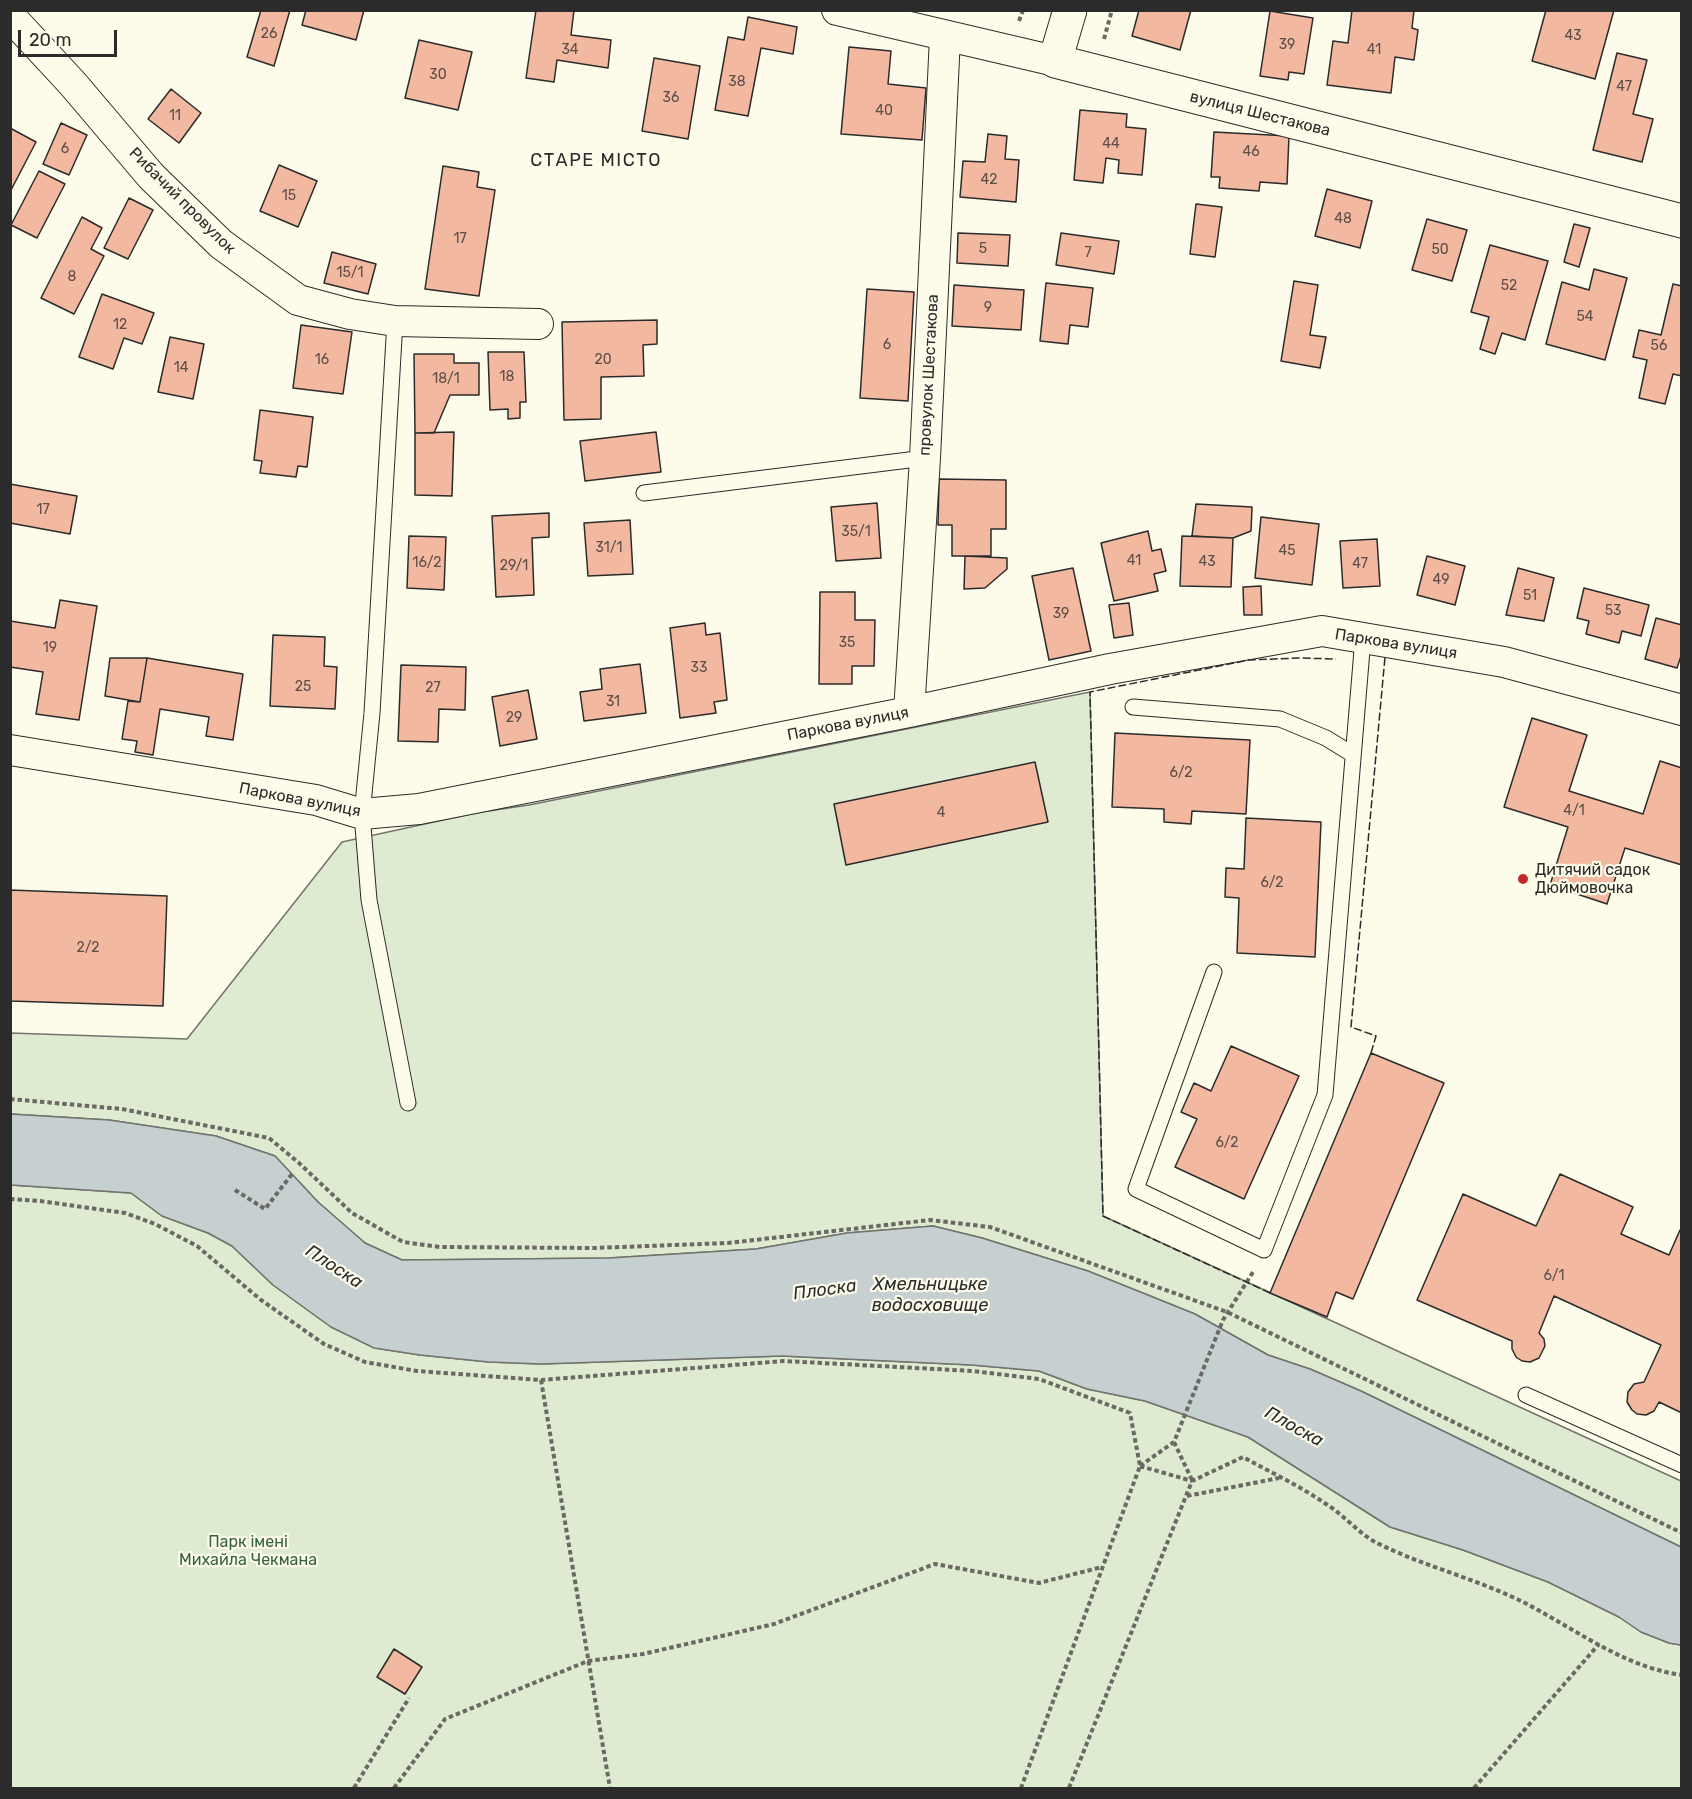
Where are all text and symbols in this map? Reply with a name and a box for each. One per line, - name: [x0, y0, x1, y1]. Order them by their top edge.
- scale bar: [21, 18, 120, 56]
- house number: 26: [261, 26, 277, 42]
- house number: 43: [1564, 28, 1582, 44]
- text: 20 m: [29, 29, 71, 51]
- house number: 39: [1279, 37, 1295, 53]
- house number: 34: [561, 42, 579, 58]
- house number: 41: [1367, 42, 1381, 58]
- house number: 30: [429, 67, 447, 83]
- house number: 38: [728, 74, 746, 90]
- house number: 47: [1616, 79, 1632, 95]
- street label: вулиця Шестакова: [1188, 87, 1332, 141]
- house number: 36: [663, 90, 679, 106]
- house number: 40: [875, 103, 893, 119]
- house number: 11: [169, 108, 181, 124]
- house number: 44: [1102, 136, 1120, 152]
- house number: 6: [61, 141, 69, 157]
- street label: Рибачий провулок: [125, 144, 239, 258]
- house number: 46: [1242, 144, 1260, 160]
- district label: СТАРЕ МІСТО: [530, 150, 662, 172]
- house number: 42: [981, 172, 997, 188]
- house number: 15: [282, 188, 296, 204]
- house number: 48: [1334, 211, 1352, 227]
- house number: 17: [453, 231, 467, 247]
- house number: 5: [979, 241, 987, 257]
- house number: 50: [1431, 242, 1449, 258]
- house number: 7: [1084, 245, 1092, 261]
- house number: 15/1: [337, 265, 363, 281]
- house number: 8: [68, 269, 76, 285]
- house number: 52: [1501, 278, 1517, 294]
- street label: провулок Шестакова: [915, 294, 943, 456]
- house number: 9: [984, 300, 992, 316]
- house number: 54: [1576, 309, 1594, 325]
- house number: 12: [113, 317, 127, 333]
- house number: 6: [883, 337, 891, 353]
- house number: 56: [1651, 338, 1667, 354]
- house number: 16: [315, 352, 329, 368]
- house number: 20: [594, 352, 612, 368]
- house number: 14: [174, 360, 188, 376]
- house number: 18: [500, 369, 514, 385]
- house number: 18/1: [432, 371, 460, 387]
- house number: 17: [36, 502, 50, 518]
- house number: 35/1: [841, 524, 871, 540]
- house number: 31/1: [596, 540, 622, 556]
- house number: 45: [1278, 543, 1296, 559]
- house number: 41: [1127, 553, 1141, 569]
- house number: 43: [1198, 554, 1216, 570]
- house number: 16/2: [412, 555, 442, 571]
- house number: 47: [1352, 556, 1368, 572]
- house number: 29/1: [500, 558, 528, 574]
- house number: 49: [1433, 572, 1449, 588]
- house number: 51: [1523, 588, 1537, 604]
- house number: 53: [1605, 603, 1621, 619]
- house number: 39: [1053, 606, 1069, 622]
- street label: Паркова вулиця: [1333, 625, 1459, 663]
- house number: 35: [839, 635, 855, 651]
- house number: 19: [43, 640, 57, 656]
- house number: 33: [691, 660, 707, 676]
- house number: 25: [295, 679, 311, 695]
- house number: 27: [425, 680, 441, 696]
- house number: 31: [606, 694, 620, 710]
- street label: Паркова вулиця: [785, 703, 911, 745]
- house number: 29: [506, 710, 522, 726]
- house number: 6/2: [1169, 765, 1193, 781]
- street label: Паркова вулиця: [237, 779, 363, 821]
- house number: 4/1: [1563, 803, 1585, 819]
- house number: 4: [937, 805, 945, 821]
- place label: Дитячий садок Дюймовочка: [1535, 860, 1650, 898]
- marker: Дитячий садок Дюймовочка: [1516, 872, 1530, 886]
- house number: 6/2: [1260, 875, 1284, 891]
- house number: 2/2: [77, 940, 99, 956]
- house number: 6/2: [1215, 1135, 1239, 1151]
- water label: Плоска: [301, 1241, 367, 1293]
- house number: 6/1: [1543, 1268, 1565, 1284]
- water label: Хмельницьке водосховище: [872, 1274, 988, 1316]
- water label: Плоска: [792, 1275, 858, 1305]
- water label: Плоска: [1261, 1402, 1327, 1452]
- park label: Парк імені Михайла Чекмана: [179, 1532, 317, 1570]

